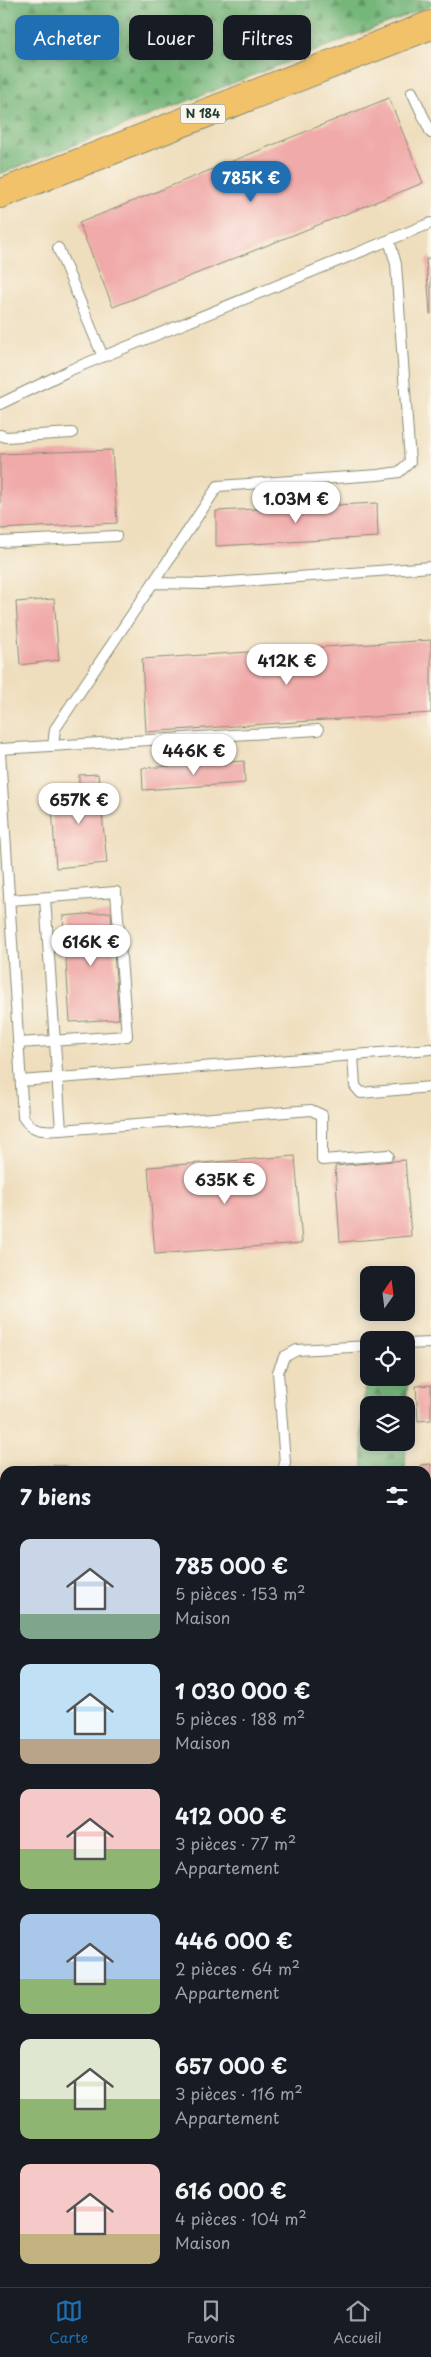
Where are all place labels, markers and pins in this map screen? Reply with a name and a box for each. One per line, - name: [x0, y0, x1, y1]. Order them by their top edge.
- pin: 785K €: [210, 160, 292, 203]
- pin: 1.03M €: [250, 482, 342, 524]
- pin: 412K €: [246, 644, 328, 686]
- pin: 446K €: [153, 734, 235, 776]
- pin: 657K €: [38, 782, 120, 825]
- pin: 616K €: [50, 924, 132, 967]
- pin: 635K €: [184, 1162, 266, 1205]

